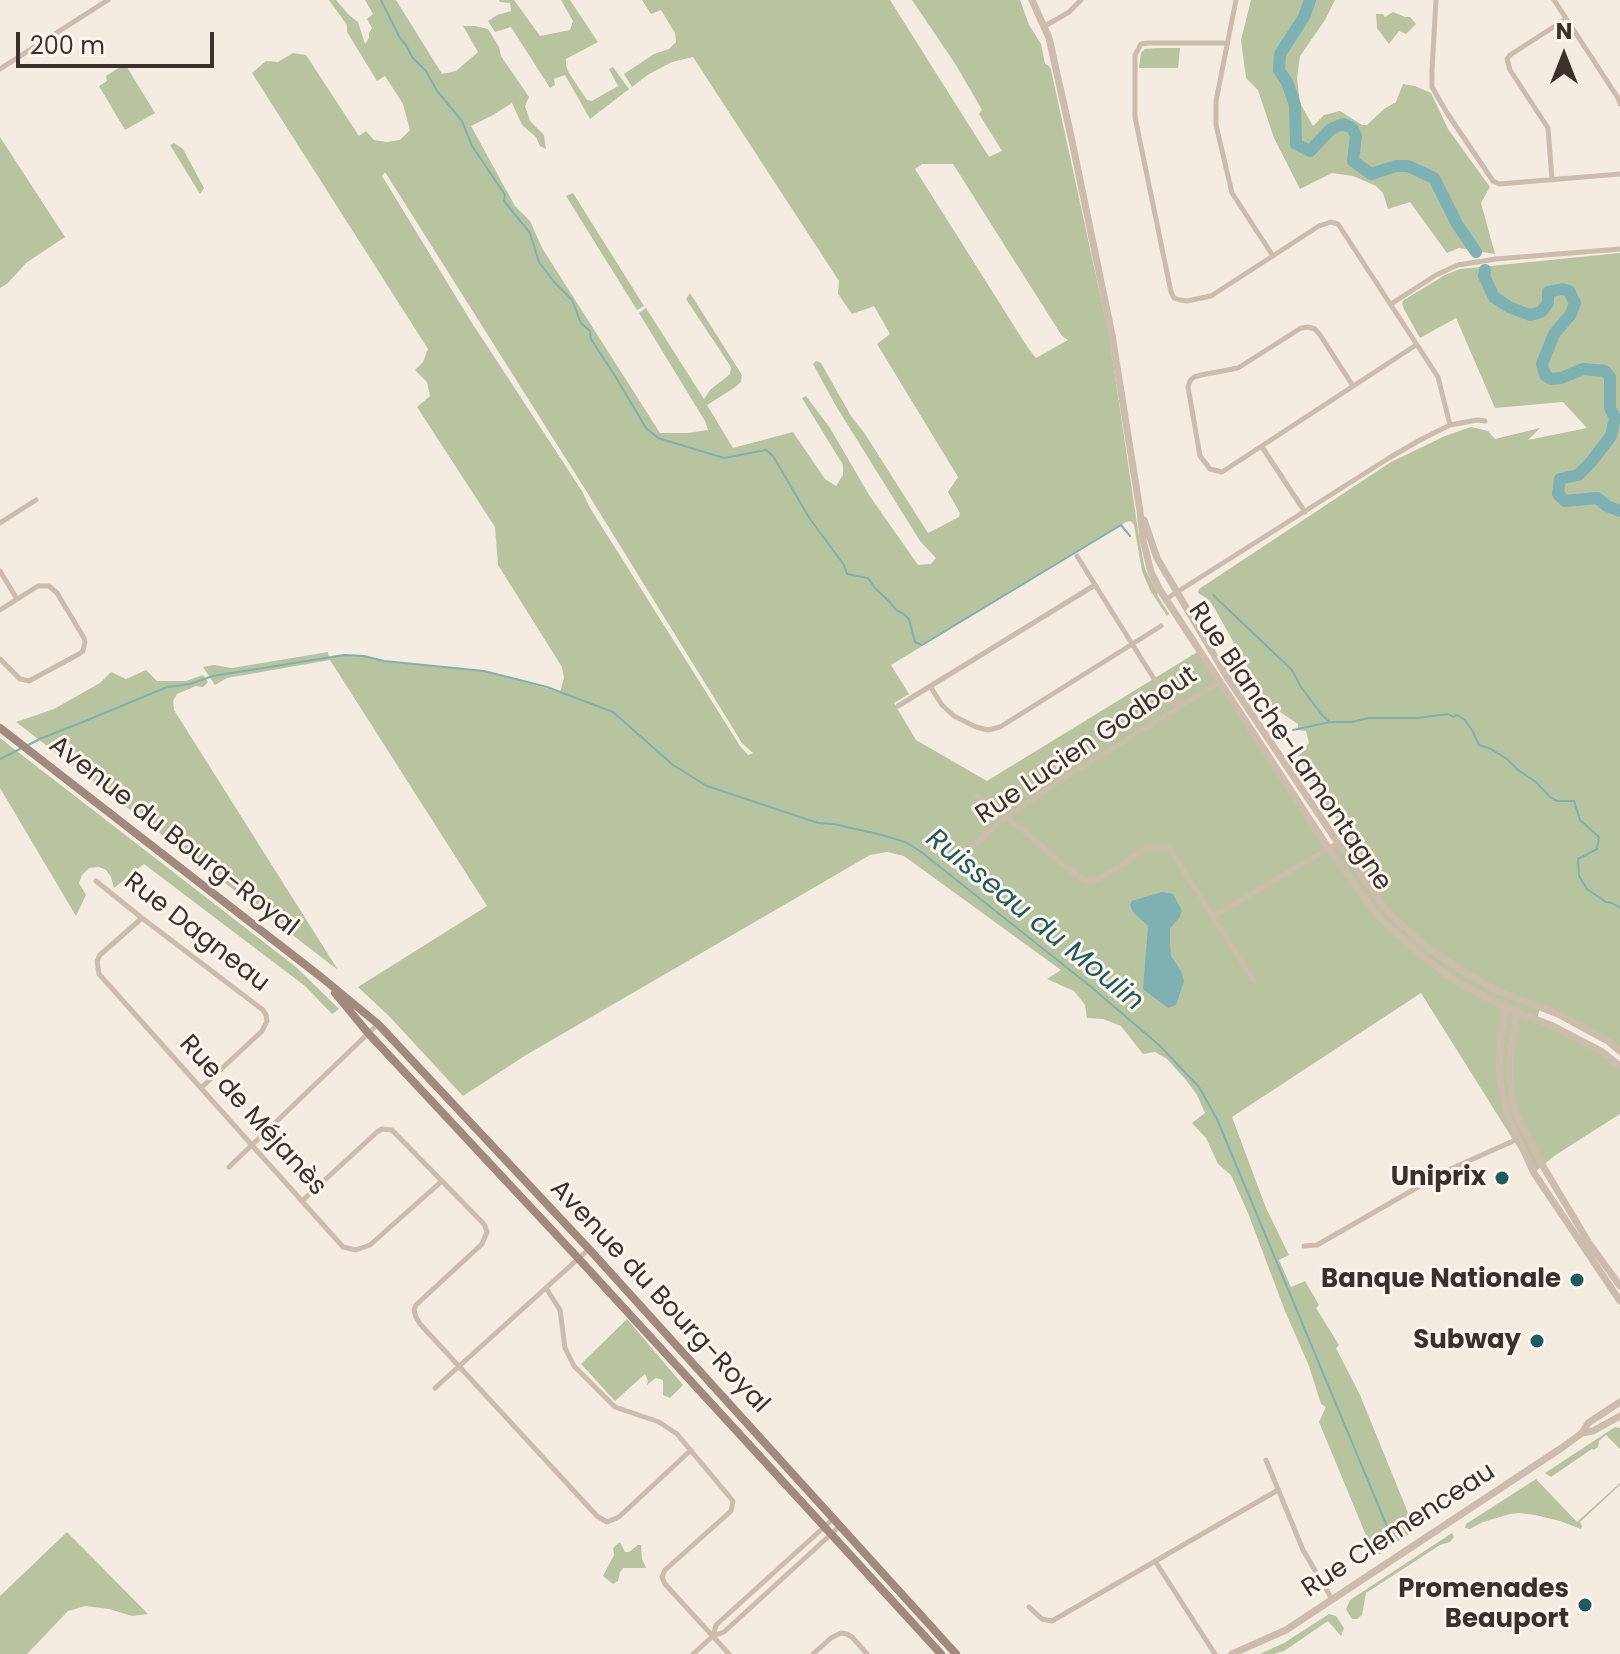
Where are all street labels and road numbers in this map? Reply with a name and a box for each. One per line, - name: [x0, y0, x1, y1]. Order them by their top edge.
- street label: Rue Blanche-Lamontagne: [1181, 597, 1397, 897]
- street label: Rue Lucien Godbout: [970, 660, 1204, 832]
- street label: Avenue du Bourg-Royal: [42, 730, 304, 944]
- street label: Rue Dagneau: [117, 867, 275, 999]
- street label: Rue de Méjanès: [172, 1029, 332, 1203]
- street label: Avenue du Bourg-Royal: [543, 1174, 775, 1420]
- street label: Rue Clemenceau: [1297, 1457, 1501, 1605]

